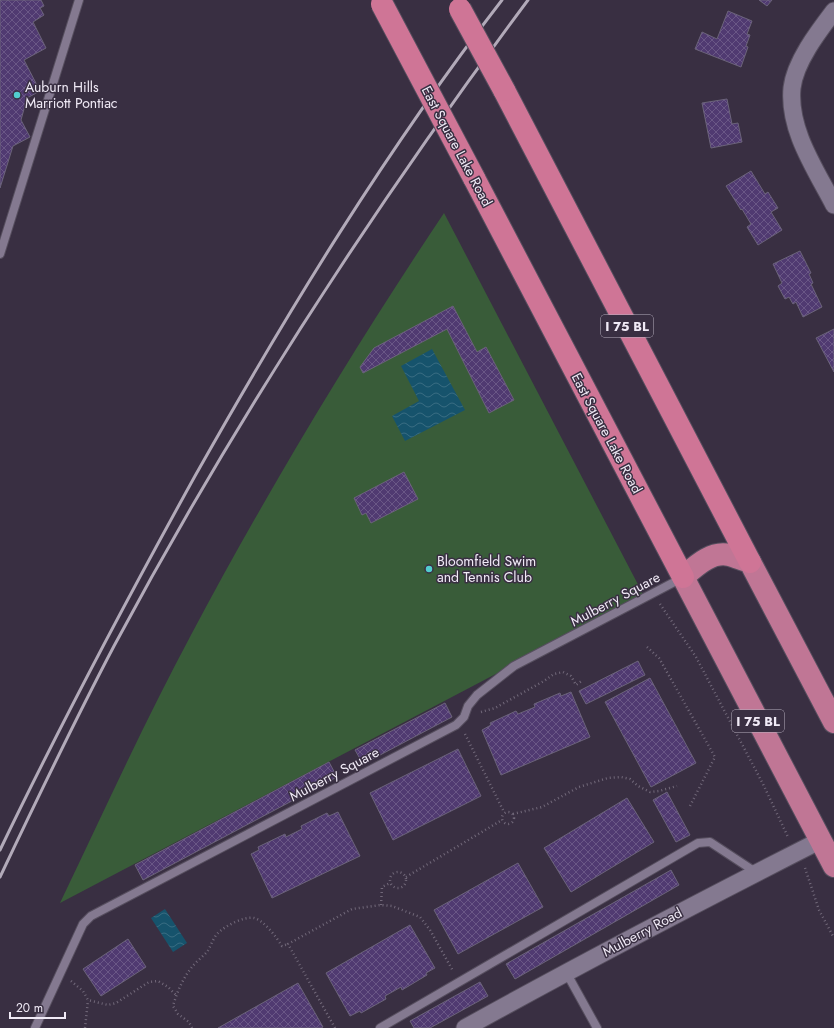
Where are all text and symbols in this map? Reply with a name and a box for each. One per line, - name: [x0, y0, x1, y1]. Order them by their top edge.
- place label: Auburn Hills Marriott Pontiac: [25, 77, 118, 113]
- street label: East Square Lake Road: [417, 82, 497, 210]
- marker: Auburn Hills Marriott Pontiac: [12, 90, 22, 100]
- road number: I 75 BL: [601, 315, 653, 337]
- street label: East Square Lake Road: [567, 369, 647, 497]
- place label: Bloomfield Swim and Tennis Club: [437, 551, 536, 587]
- marker: Bloomfield Swim and Tennis Club: [424, 564, 434, 574]
- street label: Mulberry Square: [567, 567, 663, 631]
- road number: I 75 BL: [732, 710, 784, 732]
- street label: Mulberry Square: [286, 742, 382, 806]
- street label: Mulberry Road: [599, 903, 685, 961]
- scale bar: [10, 994, 65, 1020]
- text: 20 m: [16, 999, 43, 1017]

